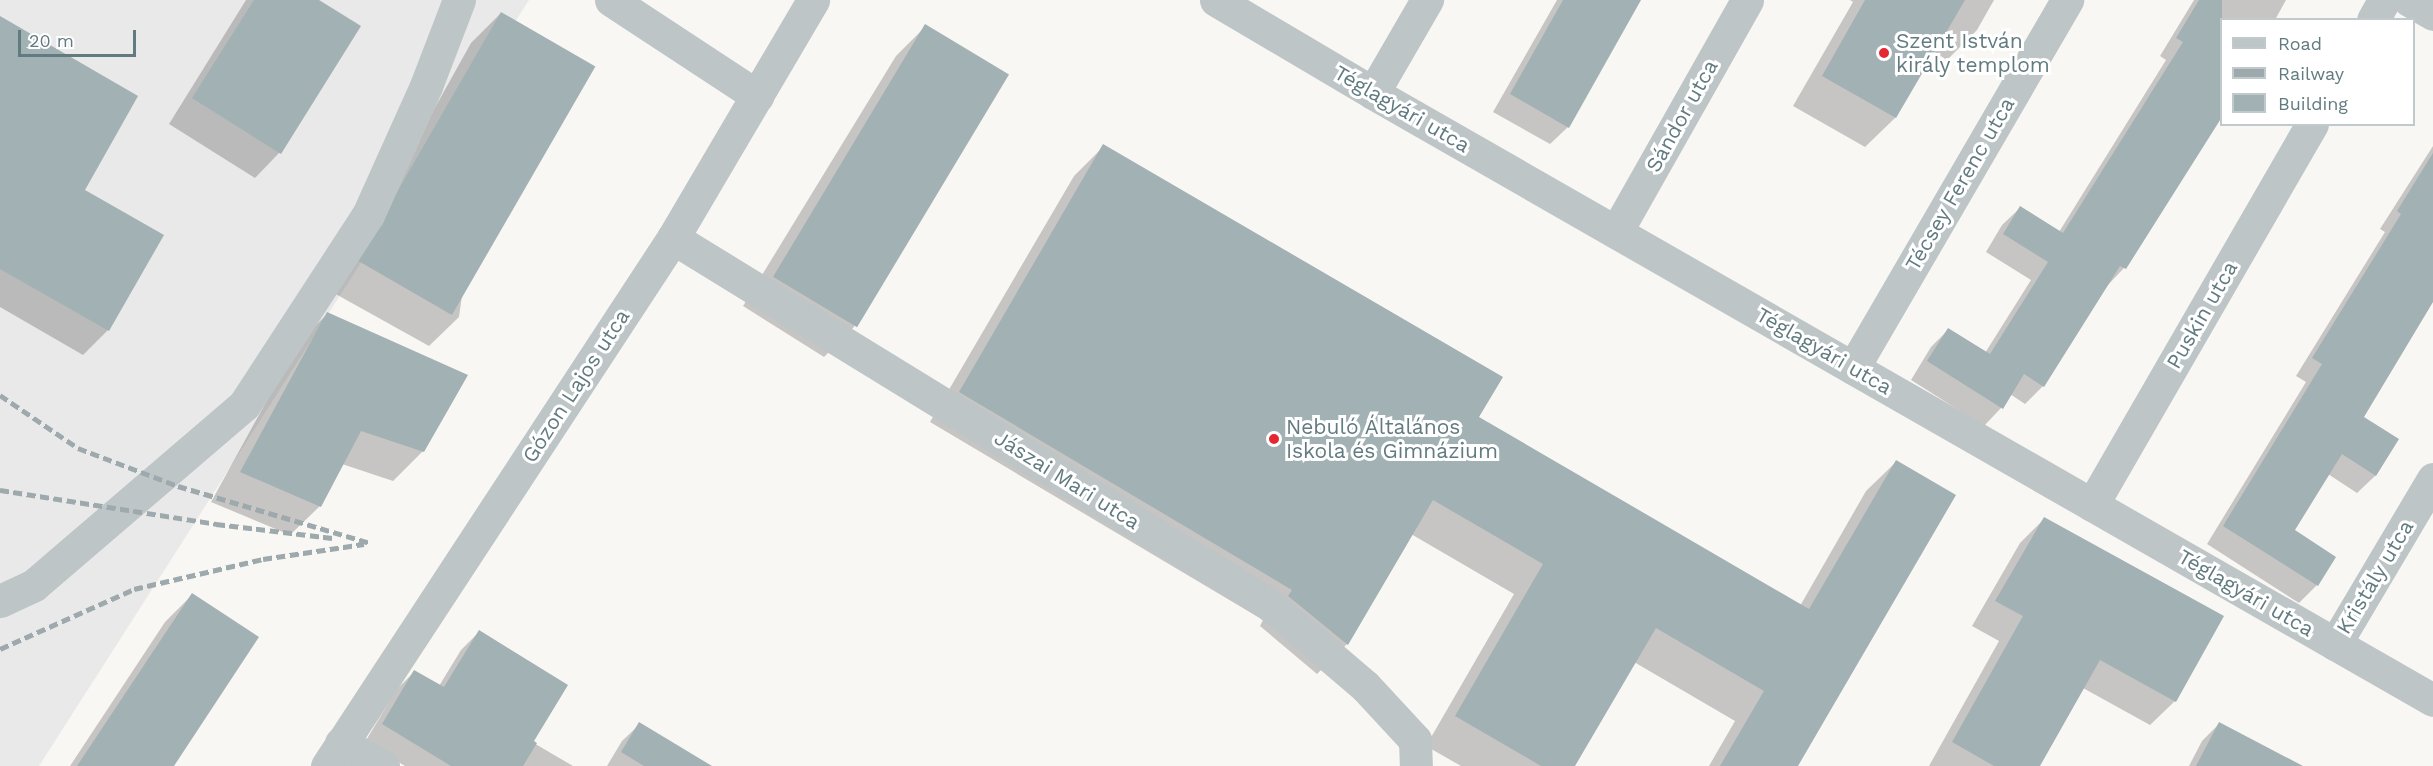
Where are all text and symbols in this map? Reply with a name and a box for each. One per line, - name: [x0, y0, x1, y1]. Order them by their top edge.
- scale bar: [21, 18, 140, 56]
- legend: [2220, 18, 2415, 126]
- place label: Szent István király templom: [1896, 28, 2051, 78]
- text: 20 m: [29, 30, 74, 51]
- text: Road: [2278, 33, 2322, 54]
- marker: Szent István király templom: [1877, 46, 1891, 60]
- street label: Sándor utca: [1641, 55, 1723, 177]
- street label: Téglagyári utca: [1330, 60, 1474, 158]
- text: Railway: [2278, 63, 2344, 84]
- street label: Técsey Ferenc utca: [1900, 93, 2020, 275]
- text: Building: [2278, 93, 2348, 114]
- street label: Puskin utca: [2161, 257, 2243, 373]
- street label: Téglagyári utca: [1752, 302, 1896, 400]
- street label: Gózon Lajos utca: [517, 305, 635, 467]
- place label: Nebuló Általános Iskola és Gimnázium: [1286, 414, 1498, 464]
- street label: Jászai Mari utca: [990, 425, 1144, 535]
- marker: Nebuló Általános Iskola és Gimnázium: [1267, 432, 1281, 446]
- street label: Kristály utca: [2331, 515, 2419, 639]
- street label: Téglagyári utca: [2174, 544, 2318, 642]

